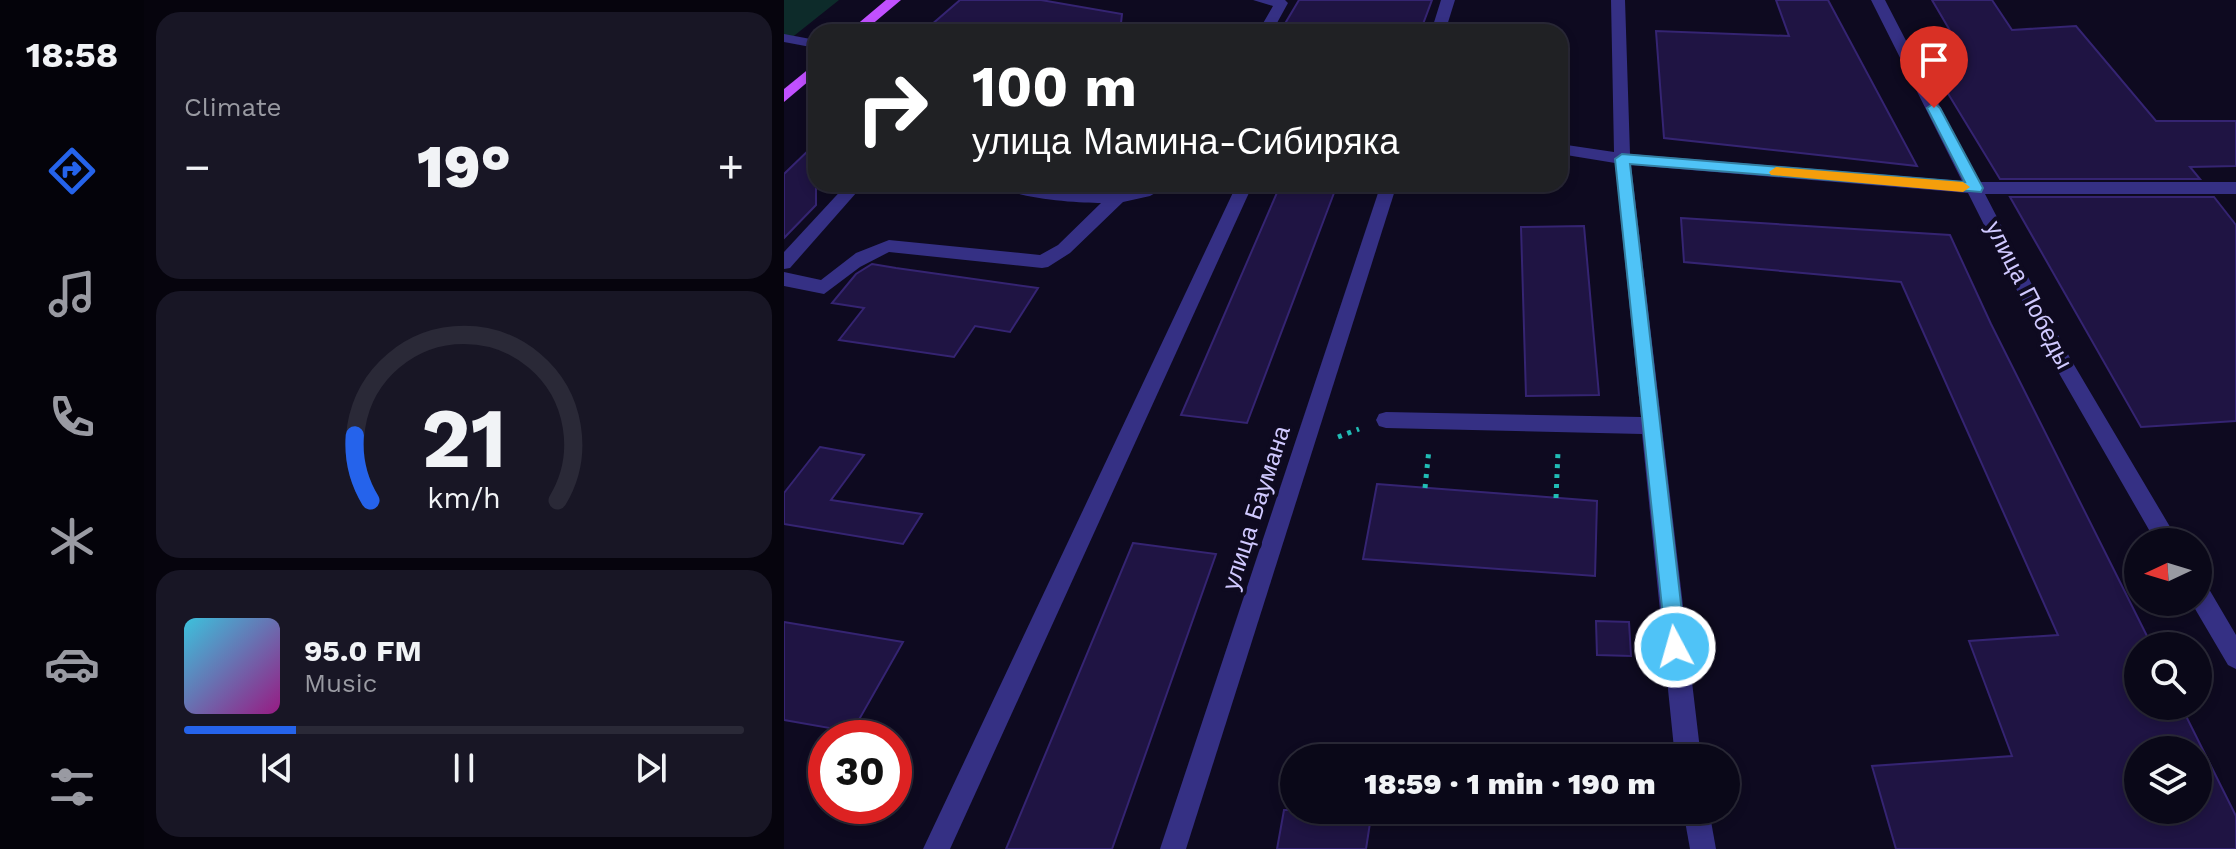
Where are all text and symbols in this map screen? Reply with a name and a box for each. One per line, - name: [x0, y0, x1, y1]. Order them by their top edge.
- pin: [1900, 26, 1968, 108]
- text: 18:58: [26, 34, 118, 76]
- icon: arrive: [1912, 38, 1956, 82]
- text: 100 m: [972, 54, 1137, 120]
- icon: right: [840, 56, 944, 160]
- text: Climate: [184, 92, 282, 122]
- text: улица Мамина-Сибиряка: [972, 121, 1399, 163]
- text: 19°: [417, 131, 511, 202]
- text: −: [184, 141, 211, 193]
- text: +: [717, 141, 744, 193]
- icon: directions: [44, 143, 100, 199]
- street label: улица Победы: [1980, 216, 2078, 374]
- icon: music: [44, 266, 100, 322]
- icon: phone: [44, 389, 100, 445]
- text: 21: [421, 389, 507, 486]
- street label: улица Баумана: [1216, 422, 1296, 594]
- text: km/h: [427, 481, 501, 515]
- icon: climate: [44, 513, 100, 569]
- north arrow: [2124, 528, 2212, 616]
- map controls: [2124, 528, 2212, 824]
- position arrow: [1633, 605, 1717, 689]
- button: search: [2124, 632, 2212, 720]
- text: 95.0 FM: [304, 633, 422, 668]
- icon: car: [44, 636, 100, 692]
- text: Music: [304, 668, 377, 698]
- speed limit sign: 30: [808, 720, 912, 824]
- button: layers: [2124, 736, 2212, 824]
- icon: previous: [255, 746, 299, 790]
- icon: pause: [442, 746, 486, 790]
- icon: next: [629, 746, 673, 790]
- icon: filters: [44, 759, 100, 815]
- text: 18:59 · 1 min · 190 m: [1364, 766, 1656, 801]

